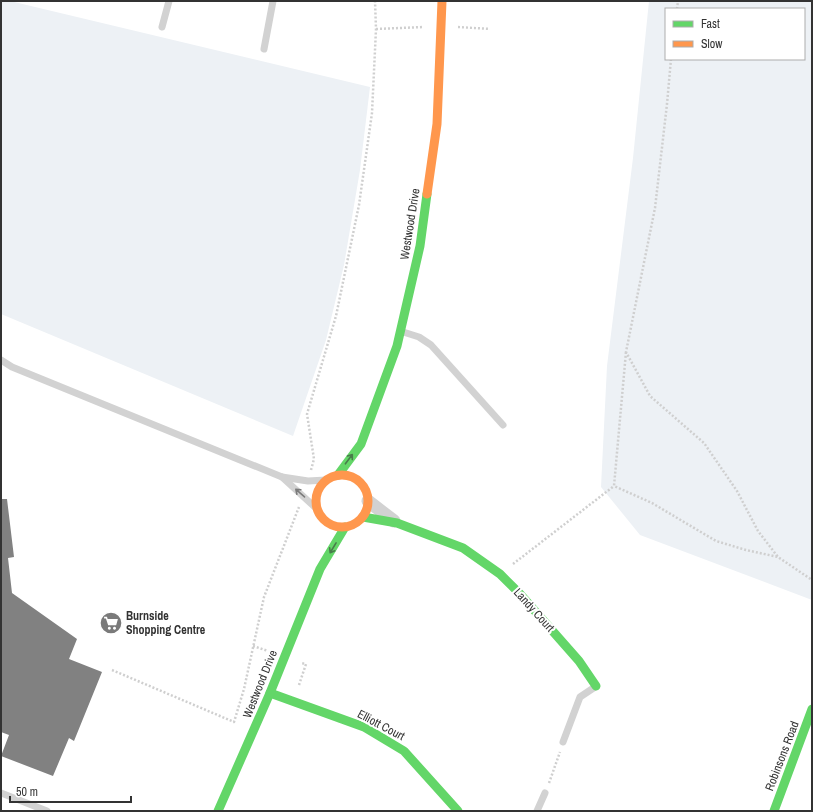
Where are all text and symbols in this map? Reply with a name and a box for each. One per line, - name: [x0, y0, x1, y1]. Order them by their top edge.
- legend: [665, 8, 805, 60]
- text: Fast: [701, 16, 720, 32]
- text: Slow: [701, 36, 723, 52]
- street label: Westwood Drive: [396, 187, 424, 261]
- one-way arrow: [345, 454, 354, 465]
- one-way arrow: [295, 488, 305, 497]
- one-way arrow: [328, 542, 336, 554]
- street label: Landy Court: [510, 585, 558, 635]
- place label: Burnside Shopping Centre: [126, 608, 206, 638]
- supermarket icon: Burnside Shopping Centre: [98, 610, 124, 636]
- street label: Westwood Drive: [239, 648, 281, 720]
- street label: Elliott Court: [355, 706, 408, 744]
- street label: Robinsons Road: [761, 719, 803, 793]
- scale bar: [10, 778, 131, 804]
- text: 50 m: [16, 784, 38, 800]

